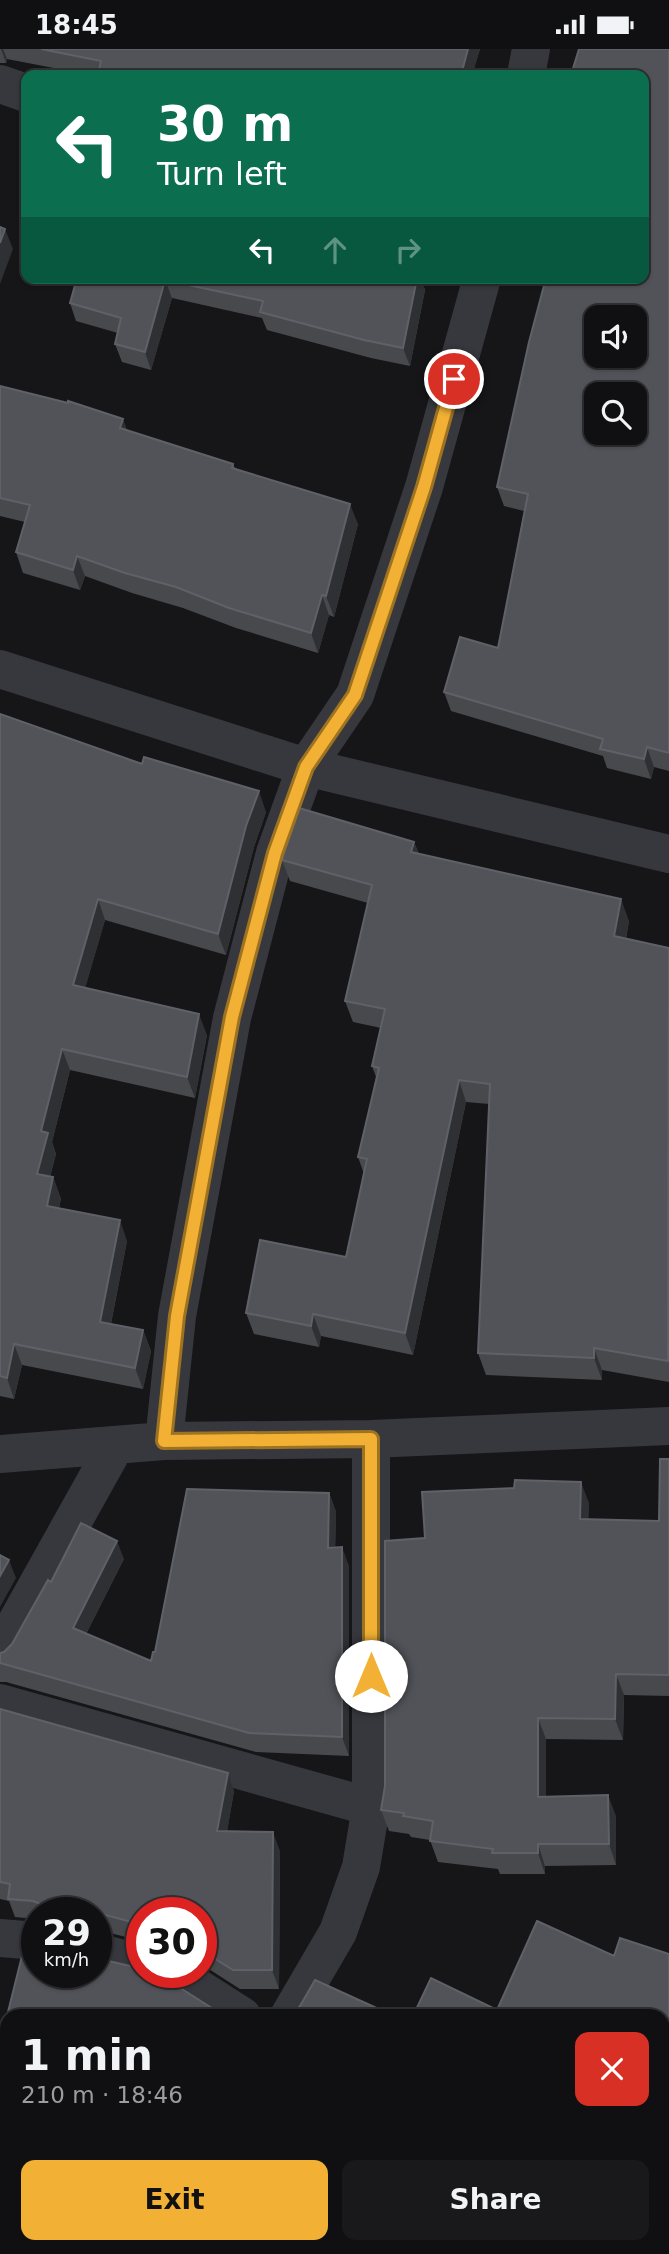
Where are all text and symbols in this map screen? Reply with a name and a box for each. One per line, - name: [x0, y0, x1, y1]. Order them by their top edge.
- text: 18:45: [35, 10, 118, 40]
- text: 30 m: [157, 96, 293, 153]
- icon: left: [42, 98, 133, 189]
- text: Turn left: [157, 155, 287, 193]
- icon: left: [243, 231, 281, 269]
- icon: ahead: [316, 231, 354, 269]
- icon: right: [389, 231, 427, 269]
- map controls: [584, 305, 647, 445]
- button: sound: [584, 305, 647, 368]
- pin: [424, 349, 484, 409]
- icon: arrive: [435, 360, 473, 398]
- button: search: [584, 382, 647, 445]
- position arrow: [334, 1639, 408, 1713]
- speed limit sign: 30: [126, 1897, 217, 1988]
- text: 29: [42, 1913, 91, 1953]
- text: km/h: [44, 1949, 89, 1970]
- text: 1 min: [21, 2031, 153, 2080]
- button: close: [575, 2032, 649, 2106]
- text: 210 m · 18:46: [21, 2082, 183, 2108]
- button: Exit: [21, 2160, 328, 2240]
- button: Share: [342, 2160, 649, 2240]

